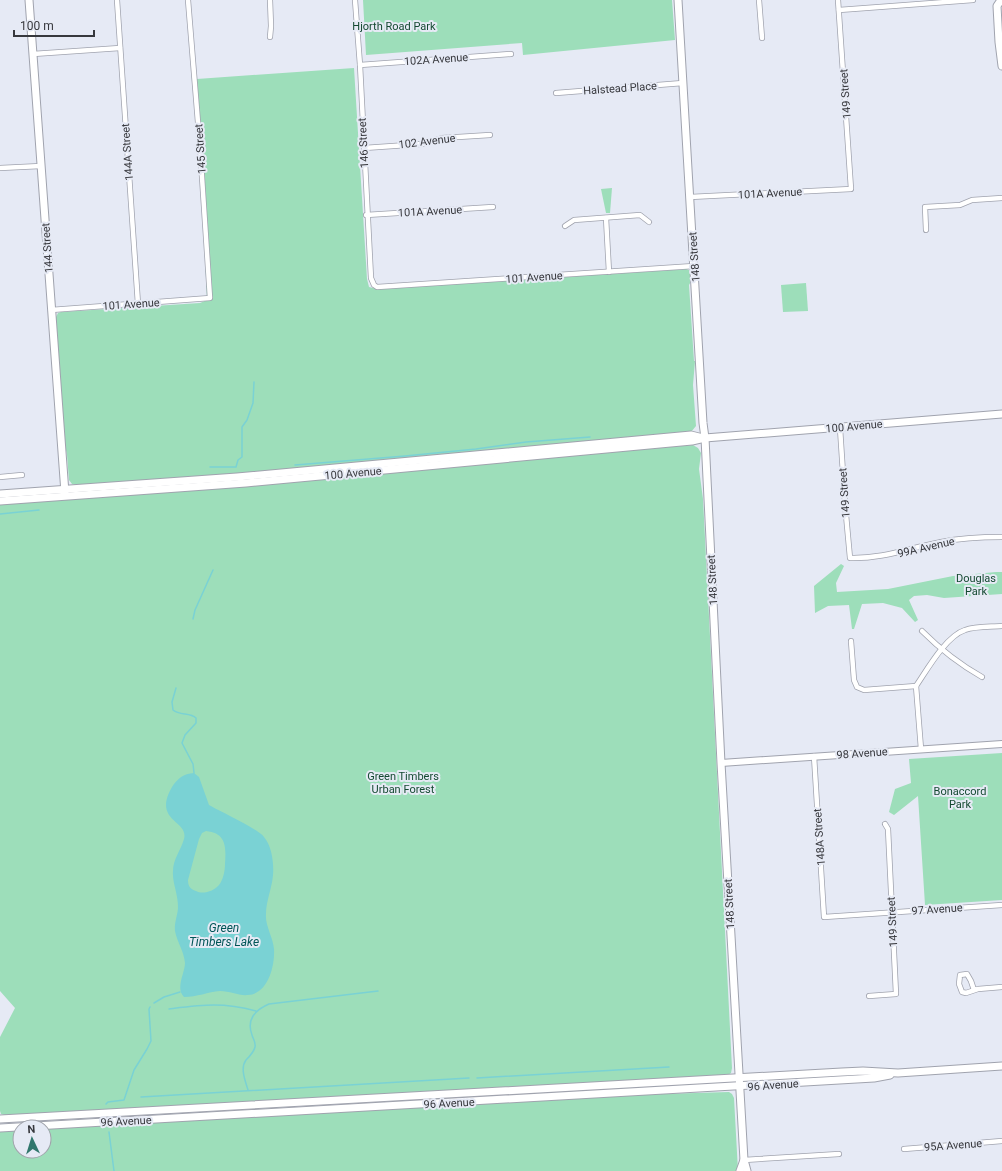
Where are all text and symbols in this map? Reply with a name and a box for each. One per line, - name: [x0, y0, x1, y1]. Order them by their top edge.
- scale bar: [14, 12, 94, 38]
- text: 100 m: [20, 19, 54, 33]
- park label: Hjorth Road Park: [352, 20, 436, 33]
- street label: 102A Avenue: [403, 51, 469, 68]
- street label: 149 Street: [837, 68, 854, 120]
- street label: Halstead Place: [583, 79, 657, 98]
- street label: 146 Street: [356, 117, 371, 168]
- street label: 144A Street: [119, 122, 136, 181]
- street label: 145 Street: [192, 123, 209, 175]
- street label: 102 Avenue: [398, 132, 456, 151]
- street label: 101A Avenue: [738, 185, 803, 202]
- street label: 101A Avenue: [398, 203, 463, 220]
- street label: 144 Street: [39, 222, 56, 274]
- street label: 148 Street: [686, 231, 703, 283]
- street label: 101 Avenue: [505, 269, 563, 286]
- street label: 101 Avenue: [102, 296, 160, 313]
- street label: 100 Avenue: [825, 418, 883, 435]
- street label: 100 Avenue: [324, 465, 382, 482]
- street label: 149 Street: [836, 467, 853, 519]
- street label: 99A Avenue: [896, 535, 956, 560]
- street label: 148 Street: [705, 554, 720, 605]
- park label: Douglas Park: [956, 572, 996, 598]
- street label: 98 Avenue: [836, 745, 888, 762]
- park label: Green Timbers Urban Forest: [367, 770, 439, 796]
- park label: Bonaccord Park: [934, 785, 986, 811]
- street label: 148A Street: [811, 807, 828, 866]
- street label: 148 Street: [722, 878, 737, 929]
- street label: 149 Street: [885, 896, 900, 947]
- street label: 97 Avenue: [911, 901, 963, 918]
- water label: Green Timbers Lake: [189, 921, 259, 949]
- street label: 96 Avenue: [747, 1077, 799, 1094]
- street label: 96 Avenue: [423, 1096, 475, 1111]
- street label: 96 Avenue: [100, 1114, 152, 1129]
- north arrow: [12, 1119, 52, 1159]
- text: N: [27, 1123, 36, 1136]
- street label: 95A Avenue: [924, 1137, 983, 1154]

